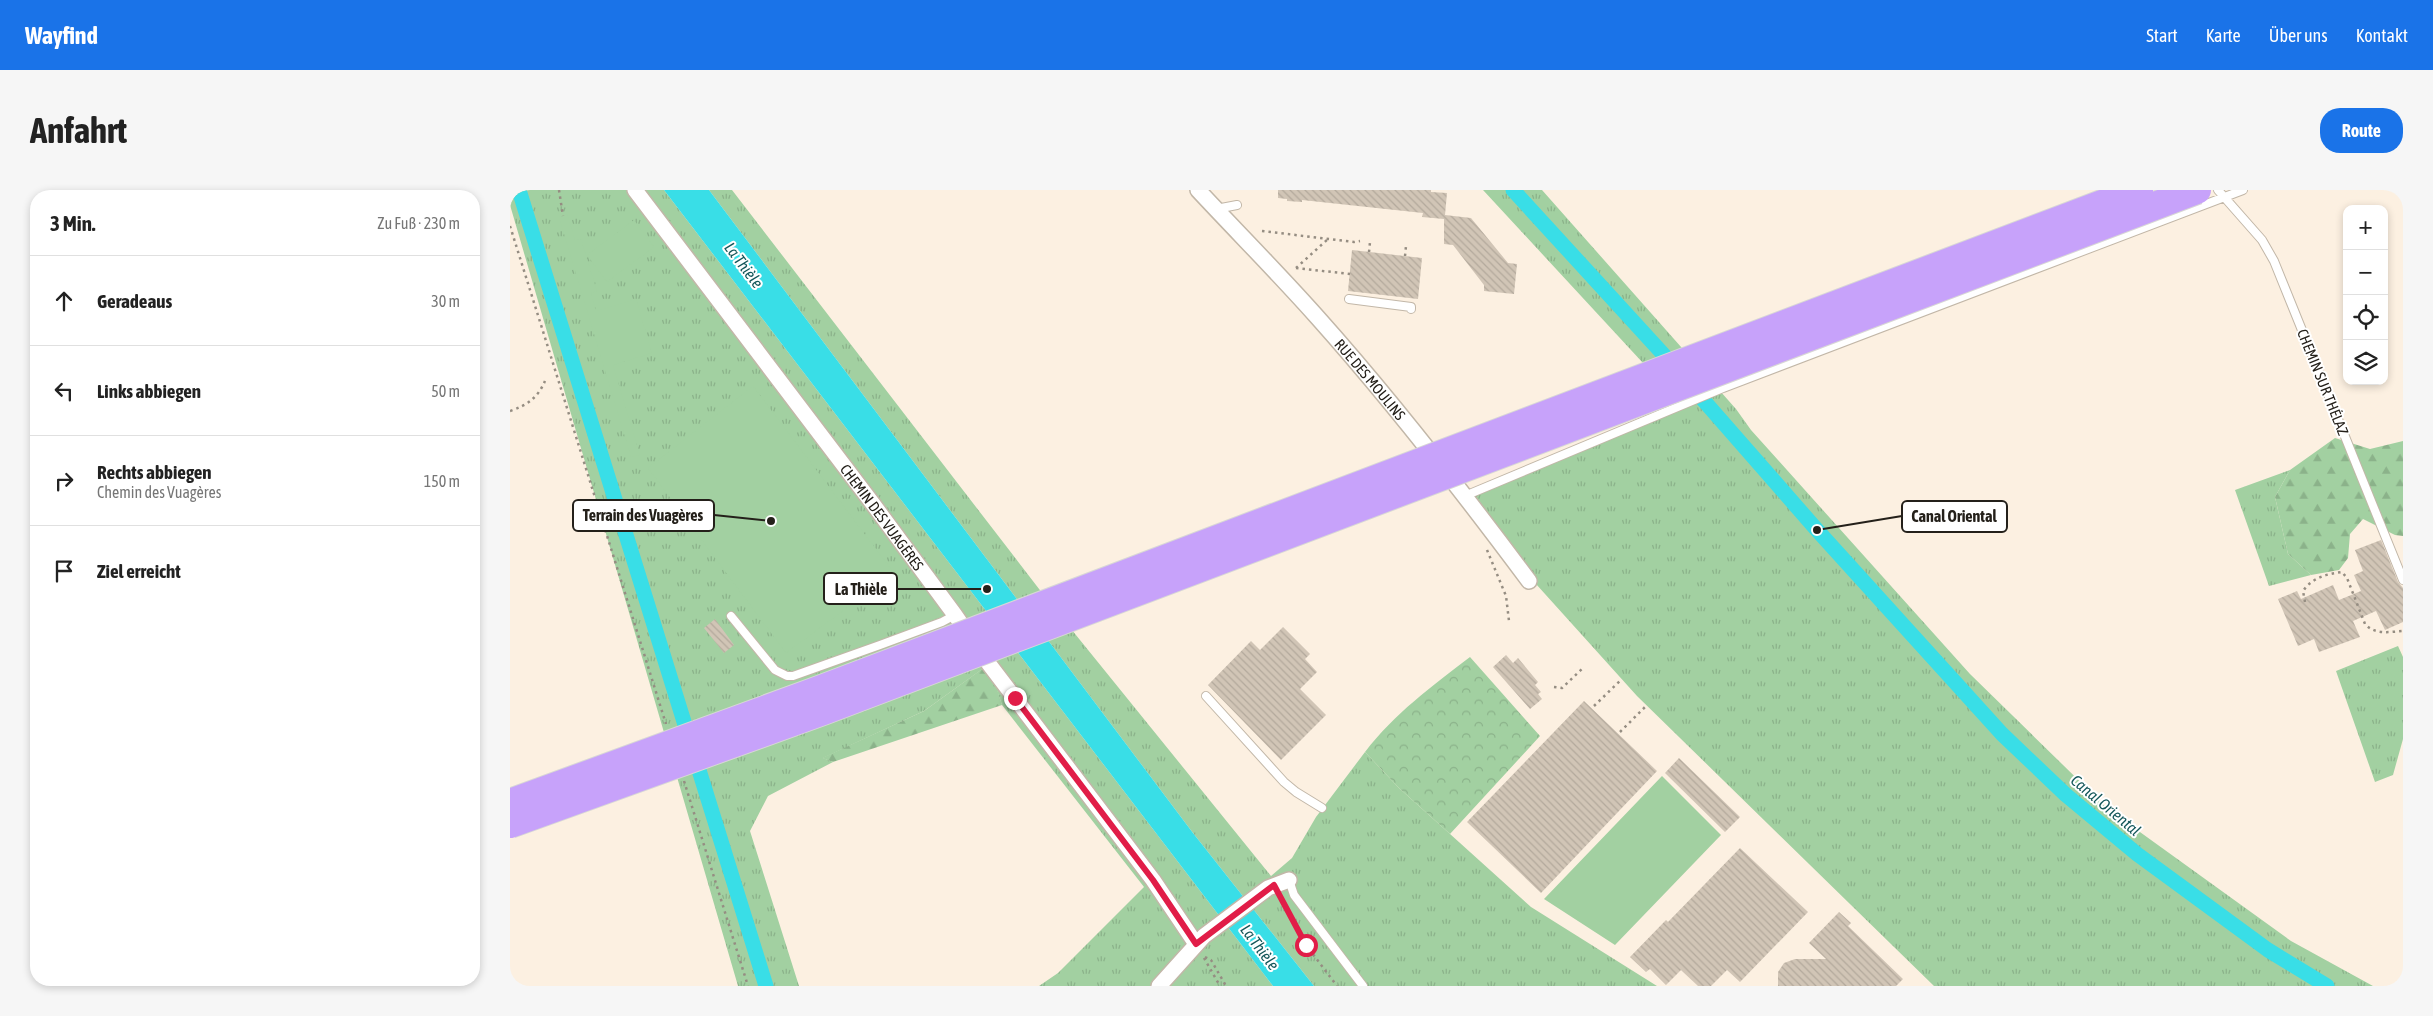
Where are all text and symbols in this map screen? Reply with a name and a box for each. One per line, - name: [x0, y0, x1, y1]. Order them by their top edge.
- text: Wayfind: [25, 22, 98, 49]
- text: Start: [2146, 25, 2178, 46]
- text: Karte: [2206, 25, 2241, 46]
- text: Über uns: [2269, 25, 2328, 46]
- text: Kontakt: [2356, 25, 2408, 46]
- button: Route: [2320, 108, 2403, 153]
- text: Anfahrt: [30, 110, 127, 150]
- map controls: [2343, 205, 2388, 385]
- button: +: [2343, 205, 2388, 250]
- text: 3 Min.: [50, 211, 96, 235]
- text: Zu Fuß · 230 m: [377, 214, 460, 232]
- water label: La Thièle: [721, 239, 767, 291]
- button: −: [2343, 250, 2388, 295]
- icon: ahead: [50, 287, 78, 315]
- text: Geradeaus: [97, 290, 172, 312]
- text: 30 m: [431, 292, 460, 310]
- button: locate: [2343, 295, 2388, 340]
- street label: CHEMIN SUR THÉLAZ: [2294, 326, 2352, 438]
- street label: RUE DES MOULINS: [1332, 335, 1409, 423]
- button: layers: [2343, 340, 2388, 385]
- icon: left: [50, 377, 78, 405]
- text: Links abbiegen: [97, 380, 201, 402]
- text: 50 m: [431, 382, 460, 400]
- text: Rechts abbiegen: [97, 461, 212, 483]
- street label: CHEMIN DES VUAGÈRES: [837, 461, 927, 573]
- icon: right: [50, 467, 78, 495]
- text: 150 m: [424, 472, 460, 490]
- text: Chemin des Vuagères: [97, 483, 221, 501]
- callout: Terrain des Vuagères: [573, 500, 714, 531]
- callout: Canal Oriental: [1902, 501, 2007, 532]
- text: Terrain des Vuagères: [583, 506, 704, 524]
- text: Canal Oriental: [1911, 507, 1997, 525]
- icon: arrive: [50, 557, 78, 585]
- text: Ziel erreicht: [97, 560, 181, 582]
- callout: La Thièle: [824, 573, 897, 604]
- text: La Thièle: [835, 580, 887, 598]
- route end: [1004, 687, 1027, 710]
- water label: Canal Oriental: [2068, 771, 2144, 839]
- water label: La Thièle: [1237, 921, 1283, 973]
- route start: [1295, 934, 1318, 957]

